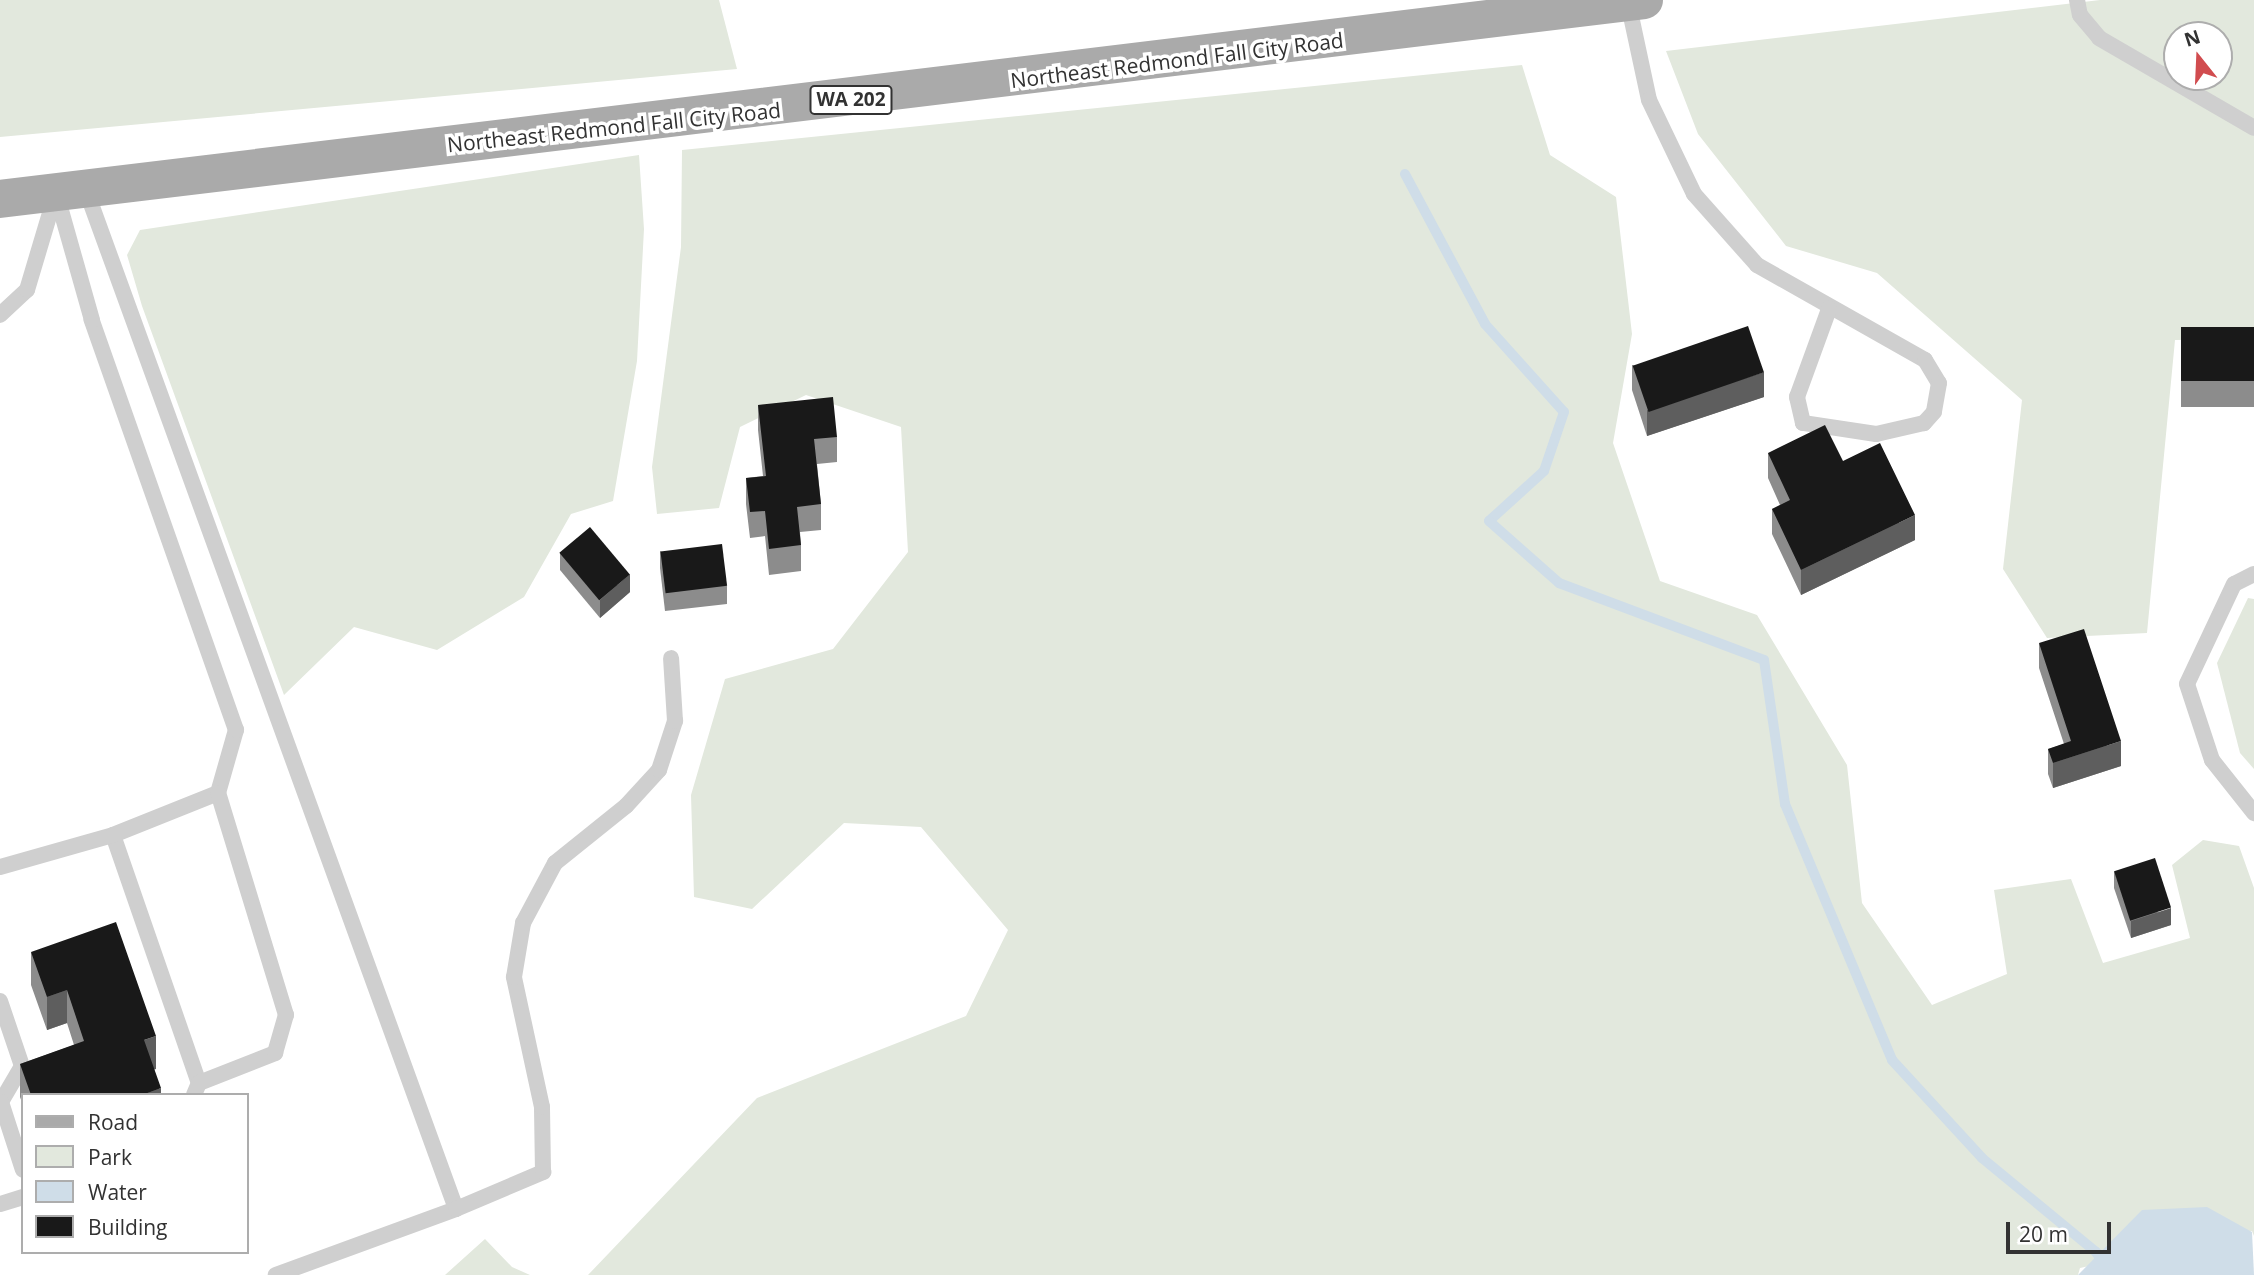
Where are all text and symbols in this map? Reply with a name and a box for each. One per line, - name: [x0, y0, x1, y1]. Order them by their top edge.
- north arrow: [2163, 21, 2233, 91]
- text: N: [2181, 23, 2203, 53]
- street label: Northeast Redmond Fall City Road: [1009, 27, 1345, 93]
- road number: WA 202: [809, 85, 893, 116]
- street label: Northeast Redmond Fall City Road: [446, 97, 782, 157]
- legend: [21, 1093, 248, 1254]
- text: Road: [88, 1108, 138, 1136]
- text: Park: [88, 1143, 132, 1171]
- text: Water: [88, 1178, 147, 1206]
- scale bar: [2009, 1208, 2114, 1252]
- text: Building: [88, 1213, 167, 1241]
- text: 20 m: [2019, 1220, 2068, 1248]

